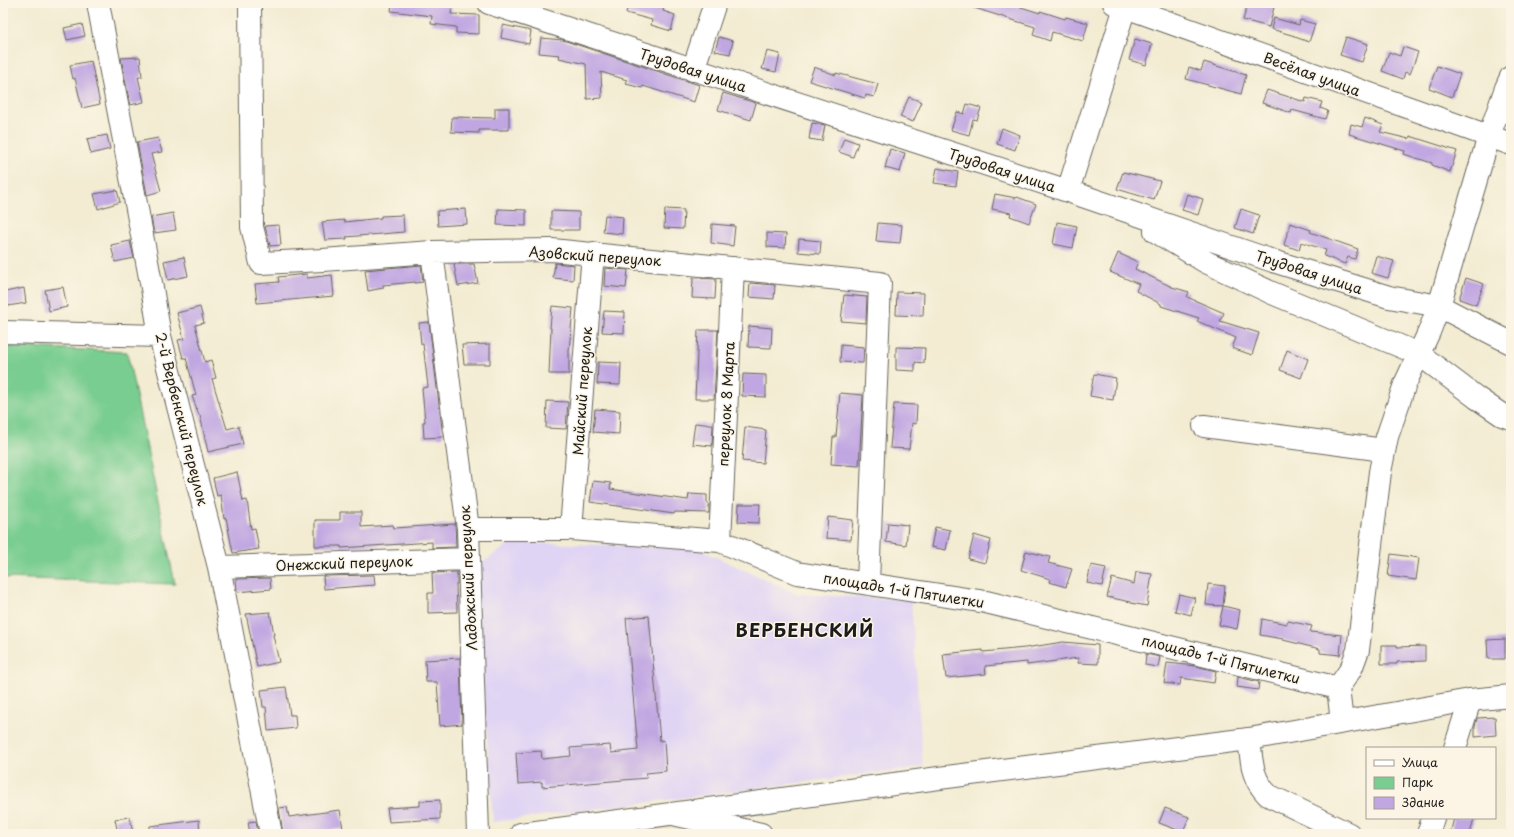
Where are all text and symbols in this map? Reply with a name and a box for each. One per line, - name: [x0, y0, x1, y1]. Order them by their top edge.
- street label: Трудовая улица: [637, 43, 749, 97]
- street label: Весёлая улица: [1261, 47, 1363, 101]
- street label: Трудовая улица: [946, 143, 1058, 197]
- street label: Азовский переулок: [528, 241, 663, 271]
- street label: Трудовая улица: [1253, 245, 1365, 299]
- street label: Майский переулок: [567, 326, 597, 456]
- street label: 2-й Вербенский переулок: [150, 330, 214, 509]
- street label: переулок 8 Марта: [712, 341, 740, 467]
- street label: Ладожский переулок: [454, 504, 482, 651]
- street label: Онежский переулок: [275, 550, 414, 576]
- street label: площадь 1-й Пятилетки: [822, 567, 986, 613]
- district label: ВЕРБЕНСКИЙ: [736, 616, 874, 643]
- street label: площадь 1-й Пятилетки: [1140, 629, 1302, 689]
- legend: [1366, 747, 1496, 819]
- text: Улица: [1402, 753, 1438, 771]
- text: Парк: [1402, 773, 1434, 791]
- text: Здание: [1402, 793, 1444, 811]

